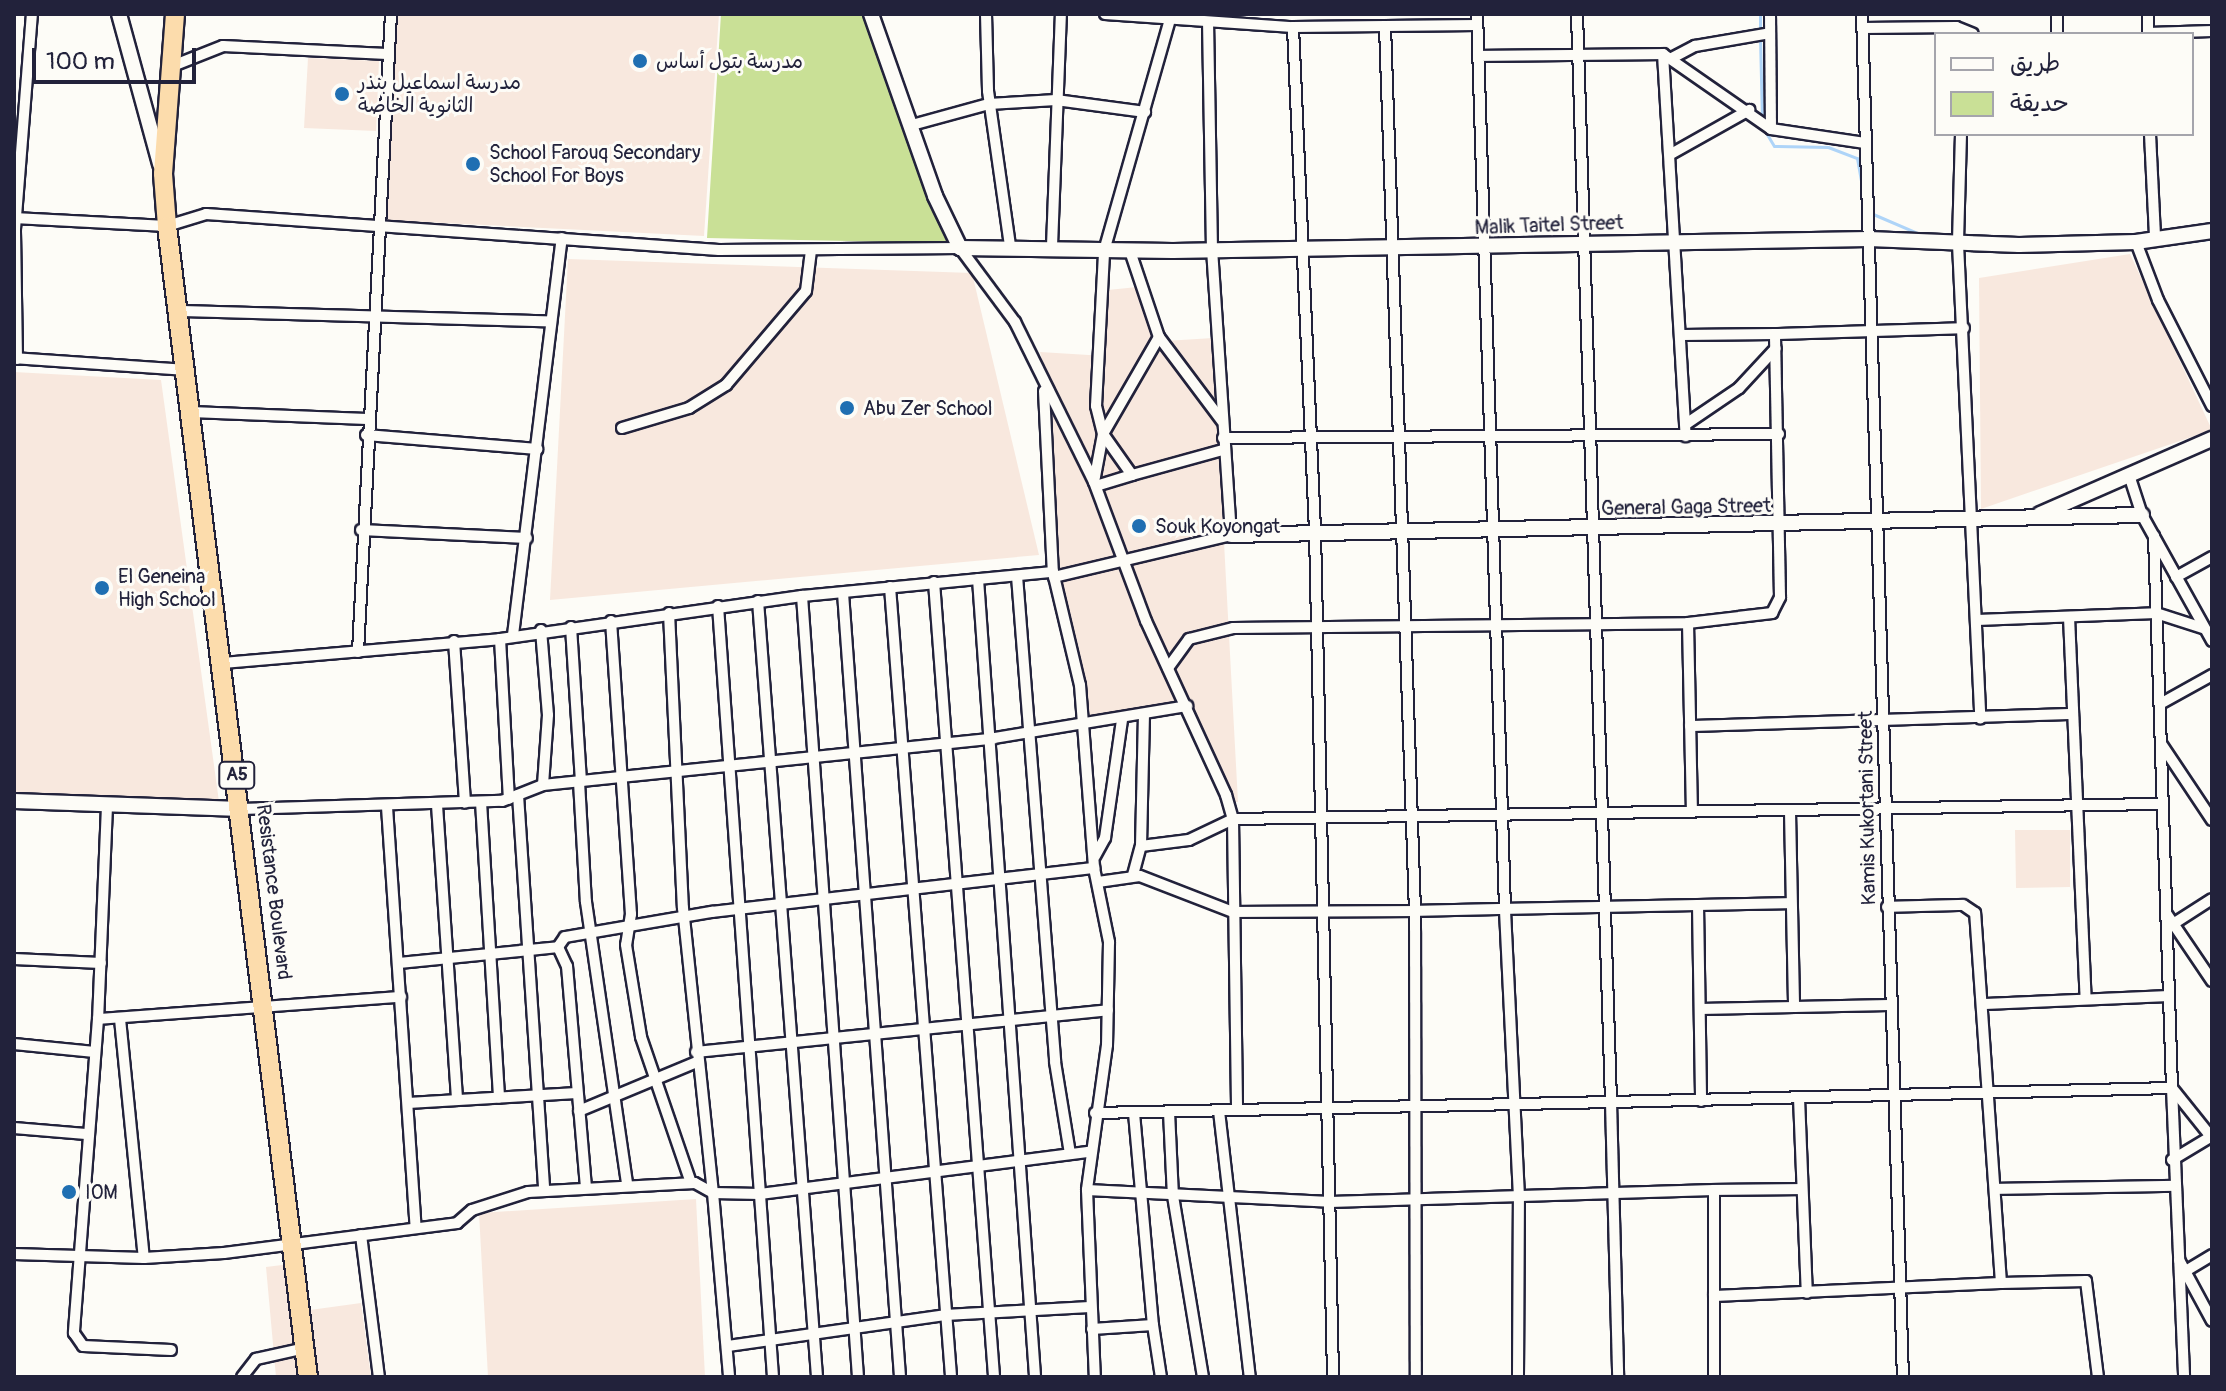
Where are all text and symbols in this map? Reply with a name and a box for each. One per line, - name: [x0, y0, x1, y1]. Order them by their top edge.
- scale bar: [36, 32, 200, 82]
- legend: [1934, 32, 2194, 136]
- text: 100 m: [46, 47, 115, 76]
- place label: مدرسة بتول أساس: [656, 49, 803, 73]
- text: طريق: [2010, 49, 2060, 78]
- marker: مدرسة بتول أساس: [631, 52, 649, 70]
- place label: مدرسة اسماعيل بنذر الثانوية الخاصة: [358, 70, 521, 117]
- marker: مدرسة اسماعيل بنذر الثانوية الخاصة: [333, 85, 351, 103]
- text: حديقة: [2010, 89, 2069, 118]
- place label: School Farouq Secondary School For Boys: [489, 140, 700, 187]
- marker: School Farouq Secondary School For Boys: [464, 155, 482, 173]
- street label: Malik Taitel Street: [1474, 210, 1624, 240]
- place label: Abu Zer School: [863, 396, 993, 420]
- marker: Abu Zer School: [838, 399, 856, 417]
- street label: General Gaga Street: [1601, 494, 1771, 520]
- place label: Souk Koyongat: [1155, 514, 1280, 538]
- marker: Souk Koyongat: [1130, 517, 1148, 535]
- place label: El Geneina High School: [118, 564, 216, 611]
- marker: El Geneina High School: [93, 579, 111, 597]
- street label: Kamis Kukortani Street: [1853, 711, 1881, 905]
- road number: A5: [217, 761, 257, 789]
- street label: Resistance Boulevard: [251, 803, 297, 981]
- place label: IOM: [85, 1180, 118, 1204]
- marker: IOM: [60, 1183, 78, 1201]

